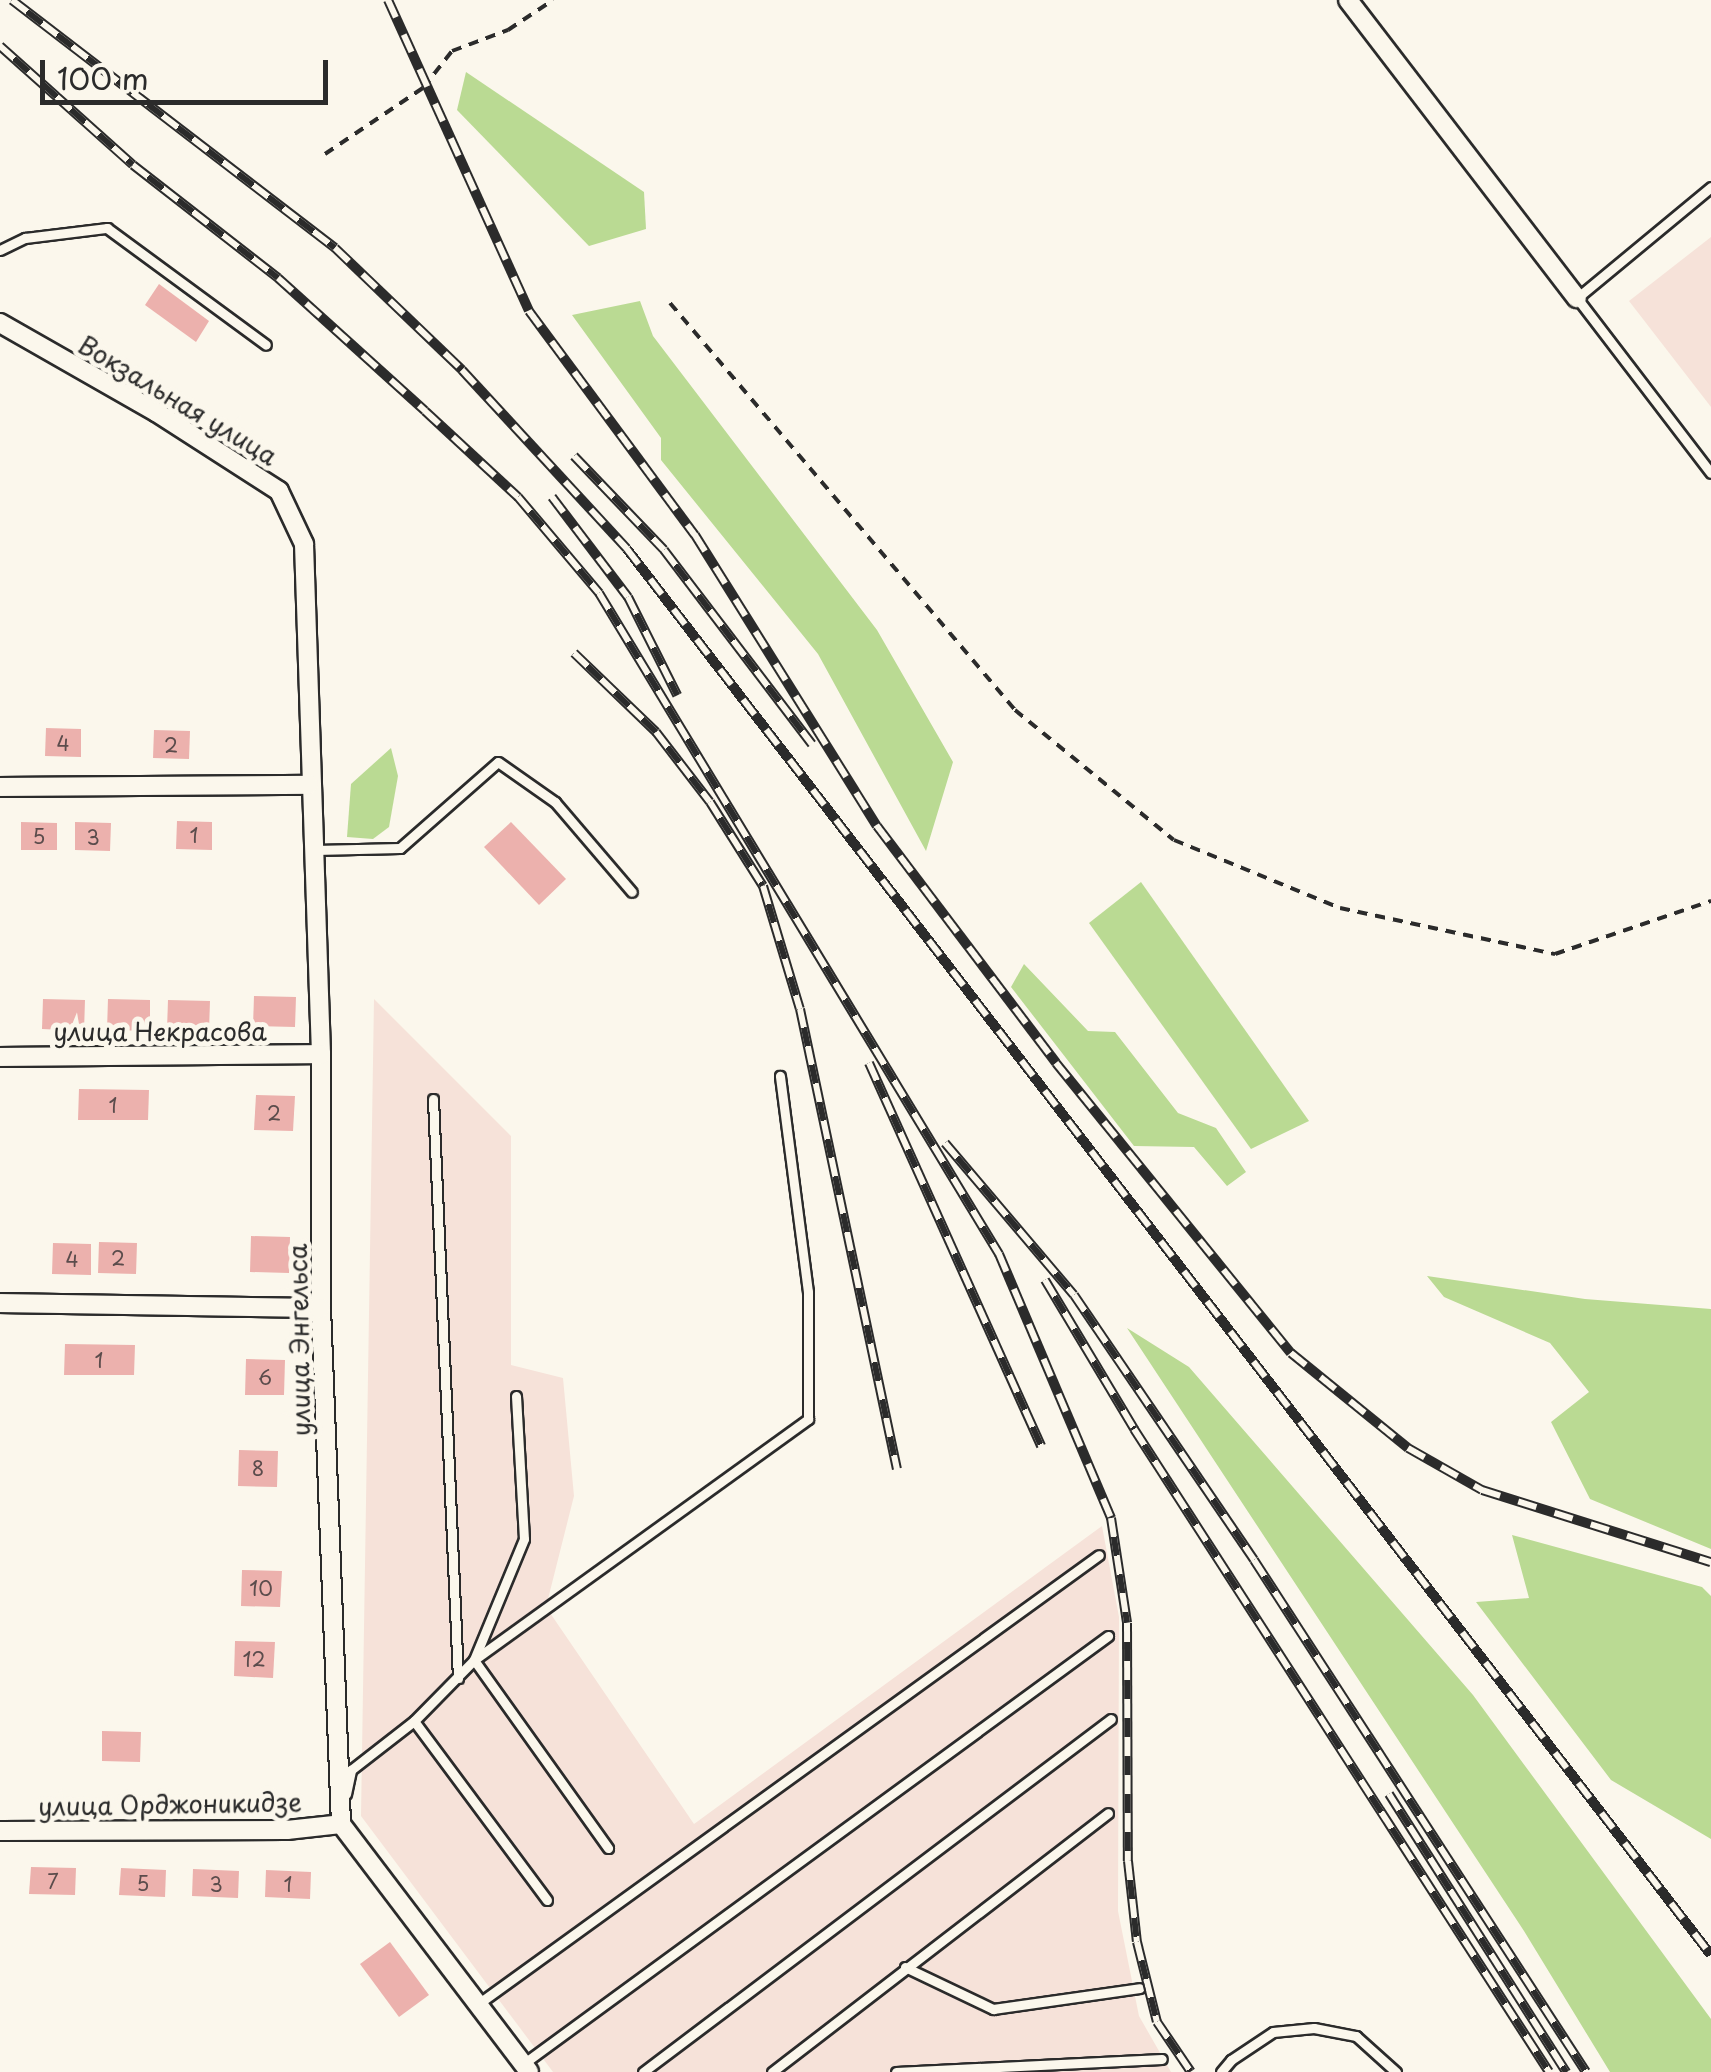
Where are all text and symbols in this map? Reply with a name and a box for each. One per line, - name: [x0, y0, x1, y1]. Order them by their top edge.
- scale bar: [45, 40, 332, 102]
- text: 100 m: [57, 55, 149, 100]
- street label: Вокзальная улица: [73, 328, 283, 472]
- house number: 4: [56, 731, 70, 755]
- house number: 2: [164, 733, 178, 757]
- house number: 1: [190, 823, 198, 847]
- house number: 5: [33, 824, 45, 848]
- house number: 3: [86, 825, 100, 849]
- street label: улица Некрасова: [52, 1016, 268, 1046]
- house number: 1: [109, 1093, 117, 1117]
- house number: 2: [267, 1101, 281, 1125]
- street label: улица Энгельса: [282, 1243, 316, 1437]
- house number: 2: [111, 1246, 125, 1270]
- house number: 4: [65, 1247, 79, 1271]
- house number: 1: [95, 1348, 103, 1372]
- house number: 6: [258, 1365, 272, 1389]
- house number: 8: [252, 1456, 264, 1480]
- house number: 10: [249, 1576, 273, 1600]
- house number: 12: [242, 1647, 266, 1671]
- street label: улица Орджоникидзе: [37, 1787, 303, 1821]
- house number: 7: [47, 1869, 59, 1893]
- house number: 5: [137, 1871, 149, 1895]
- house number: 3: [209, 1872, 223, 1896]
- house number: 1: [284, 1872, 292, 1896]

